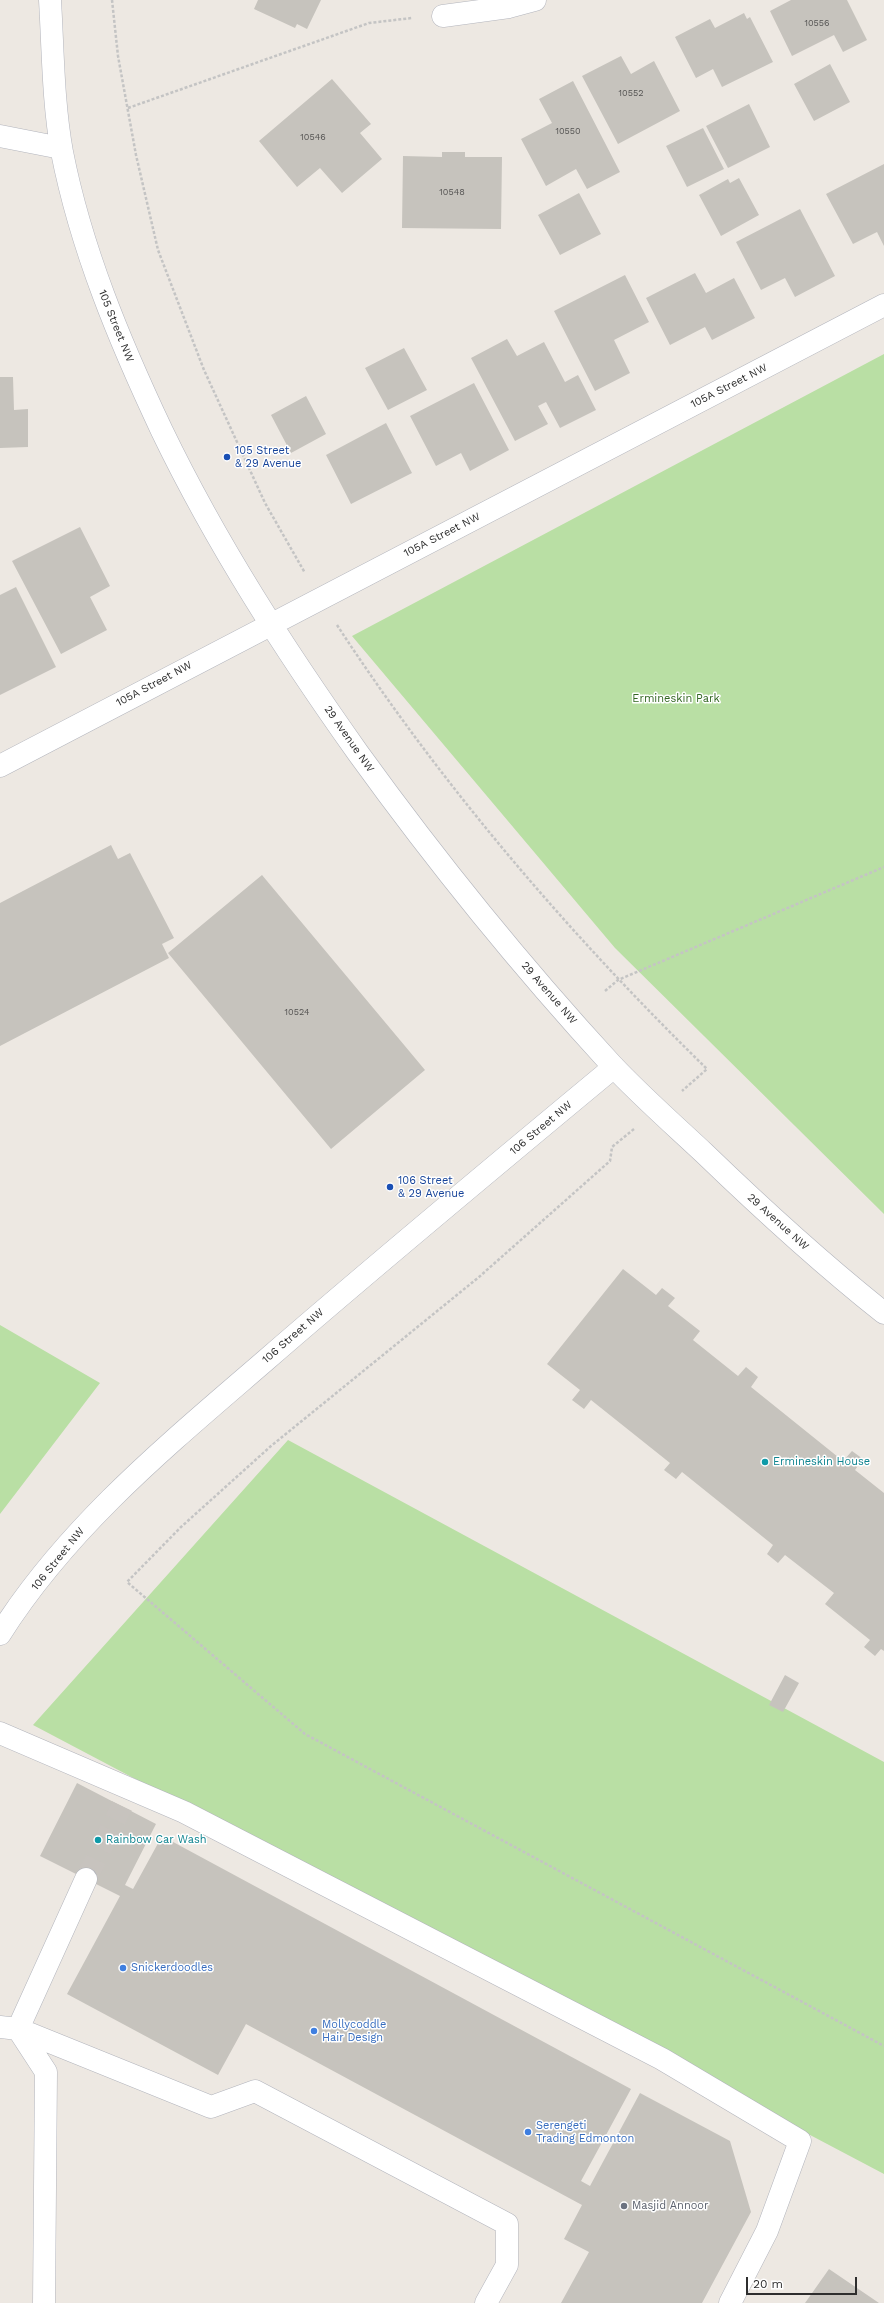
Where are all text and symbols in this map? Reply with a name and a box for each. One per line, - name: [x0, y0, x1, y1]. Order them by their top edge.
- house number: 10556: [804, 18, 830, 28]
- house number: 10552: [619, 88, 643, 98]
- house number: 10550: [555, 126, 581, 136]
- house number: 10546: [300, 132, 326, 142]
- house number: 10548: [439, 187, 465, 197]
- street label: 105 Street NW: [95, 288, 137, 364]
- street label: 105A Street NW: [689, 361, 769, 411]
- place label: 105 Street & 29 Avenue: [235, 444, 301, 470]
- marker: 105 Street & 29 Avenue: [222, 452, 232, 462]
- street label: 105A Street NW: [402, 510, 482, 560]
- street label: 105A Street NW: [114, 658, 194, 710]
- park label: Ermineskin Park: [632, 692, 720, 706]
- street label: 29 Avenue NW: [321, 703, 377, 775]
- street label: 29 Avenue NW: [518, 959, 580, 1027]
- house number: 10524: [285, 1007, 309, 1017]
- street label: 106 Street NW: [507, 1098, 575, 1158]
- place label: 106 Street & 29 Avenue: [398, 1174, 464, 1200]
- marker: 106 Street & 29 Avenue: [385, 1182, 395, 1192]
- street label: 29 Avenue NW: [745, 1191, 811, 1253]
- street label: 106 Street NW: [260, 1306, 326, 1366]
- place label: Ermineskin House: [773, 1455, 870, 1469]
- marker: Ermineskin House: [760, 1457, 770, 1467]
- street label: 106 Street NW: [29, 1525, 87, 1593]
- place label: Rainbow Car Wash: [106, 1833, 207, 1847]
- marker: Rainbow Car Wash: [93, 1835, 103, 1845]
- place label: Snickerdoodles: [131, 1961, 213, 1975]
- marker: Snickerdoodles: [118, 1963, 128, 1973]
- place label: Mollycoddle Hair Design: [322, 2018, 386, 2044]
- marker: Mollycoddle Hair Design: [309, 2026, 319, 2036]
- place label: Serengeti Trading Edmonton: [536, 2119, 634, 2145]
- marker: Serengeti Trading Edmonton: [523, 2127, 533, 2137]
- place label: Masjid Annoor: [632, 2199, 708, 2213]
- marker: Masjid Annoor: [619, 2201, 629, 2211]
- scale bar: [748, 2269, 859, 2295]
- text: 20 m: [753, 2277, 783, 2291]

